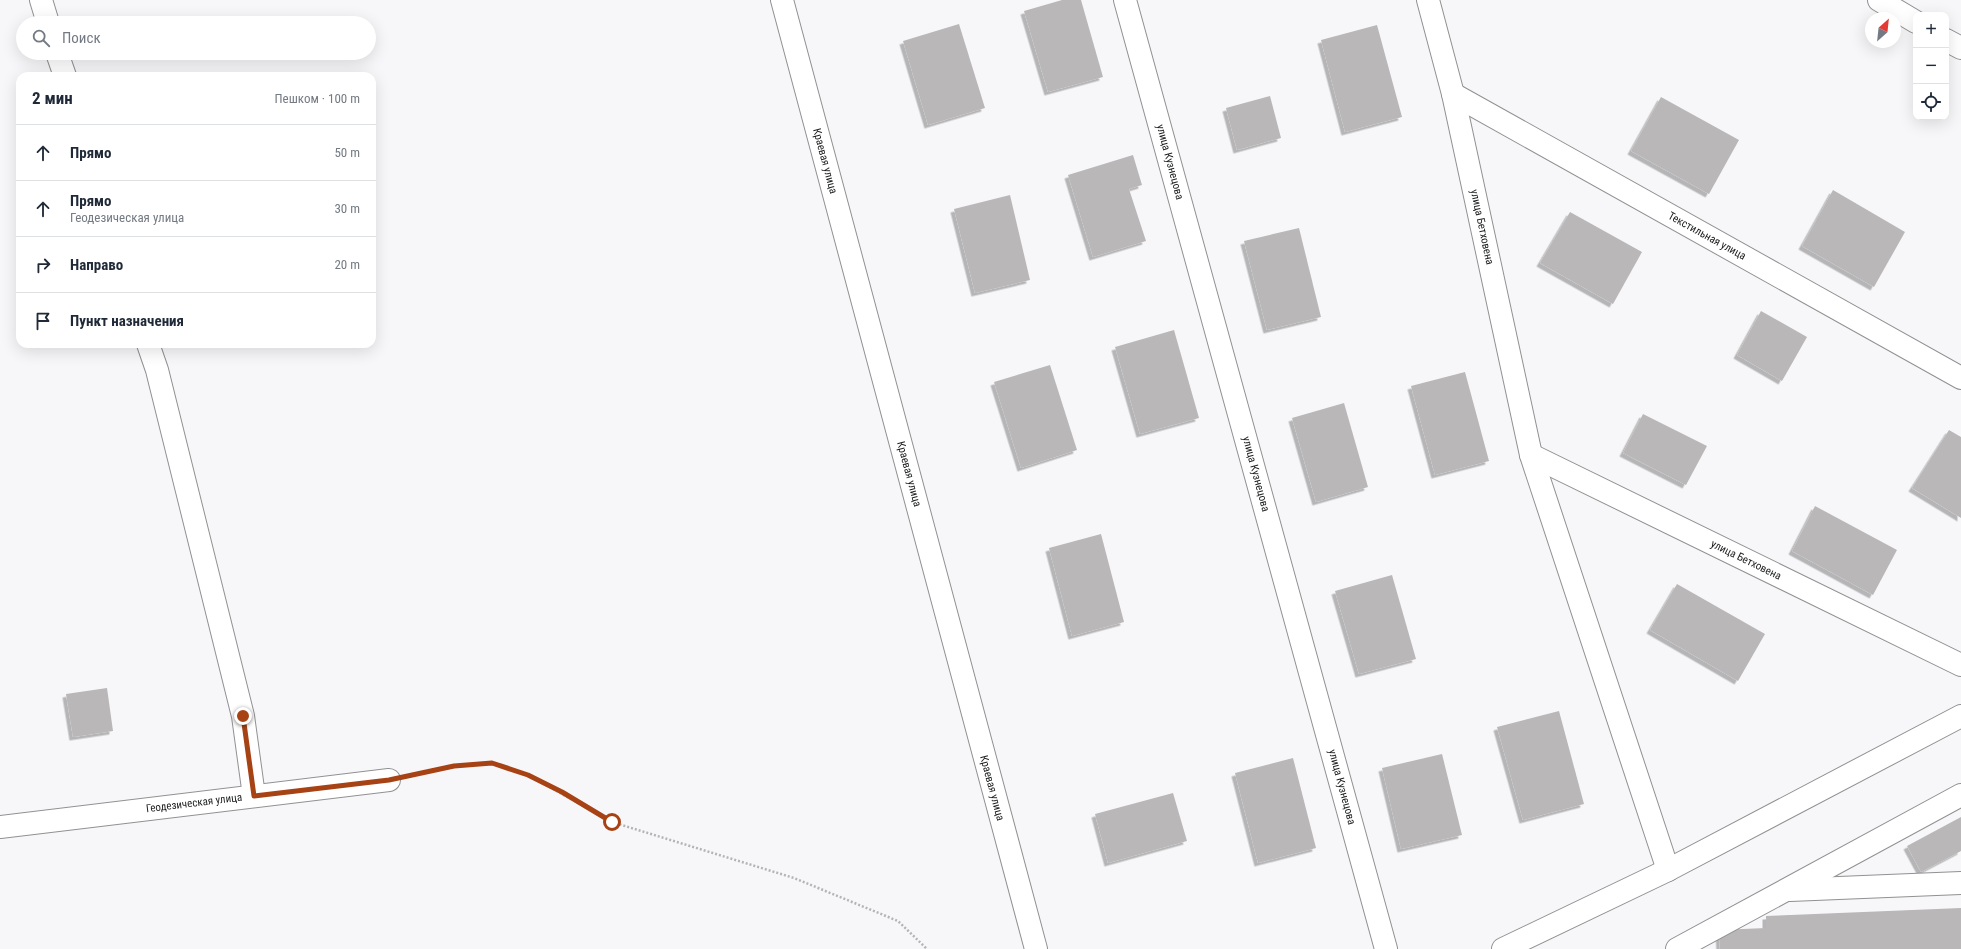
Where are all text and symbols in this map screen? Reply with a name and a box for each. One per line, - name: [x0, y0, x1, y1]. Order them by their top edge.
- north arrow: [1865, 12, 1901, 48]
- map controls: [1913, 12, 1949, 120]
- button: +: [1913, 12, 1949, 48]
- search box: [16, 16, 376, 60]
- icon: search: [30, 27, 52, 49]
- text: Поиск: [62, 29, 101, 47]
- button: −: [1913, 48, 1949, 84]
- button: locate: [1913, 84, 1949, 120]
- text: 2 мин: [32, 88, 73, 108]
- text: Пешком · 100 m: [274, 91, 360, 106]
- street label: улица Кузнецова: [1154, 123, 1186, 201]
- street label: Краевая улица: [810, 127, 840, 195]
- icon: ahead: [32, 142, 54, 164]
- text: Прямо: [70, 144, 111, 162]
- text: 50 m: [334, 145, 360, 160]
- street label: улица Бетховена: [1468, 188, 1496, 266]
- text: Прямо: [70, 192, 111, 210]
- icon: ahead: [32, 198, 54, 220]
- text: 30 m: [334, 201, 360, 216]
- street label: Текстильная улица: [1666, 209, 1748, 263]
- text: Геодезическая улица: [70, 210, 184, 225]
- icon: right: [32, 254, 54, 276]
- text: Направо: [70, 256, 123, 274]
- text: 20 m: [334, 257, 360, 272]
- icon: arrive: [32, 310, 54, 332]
- text: Пункт назначения: [70, 312, 184, 330]
- street label: улица Кузнецова: [1240, 435, 1272, 513]
- street label: Краевая улица: [894, 440, 924, 508]
- street label: улица Бетховена: [1709, 537, 1783, 583]
- route end: [234, 707, 252, 725]
- street label: улица Кузнецова: [1326, 748, 1358, 826]
- street label: Краевая улица: [977, 754, 1007, 822]
- street label: Геодезическая улица: [145, 791, 243, 815]
- route start: [603, 813, 621, 831]

